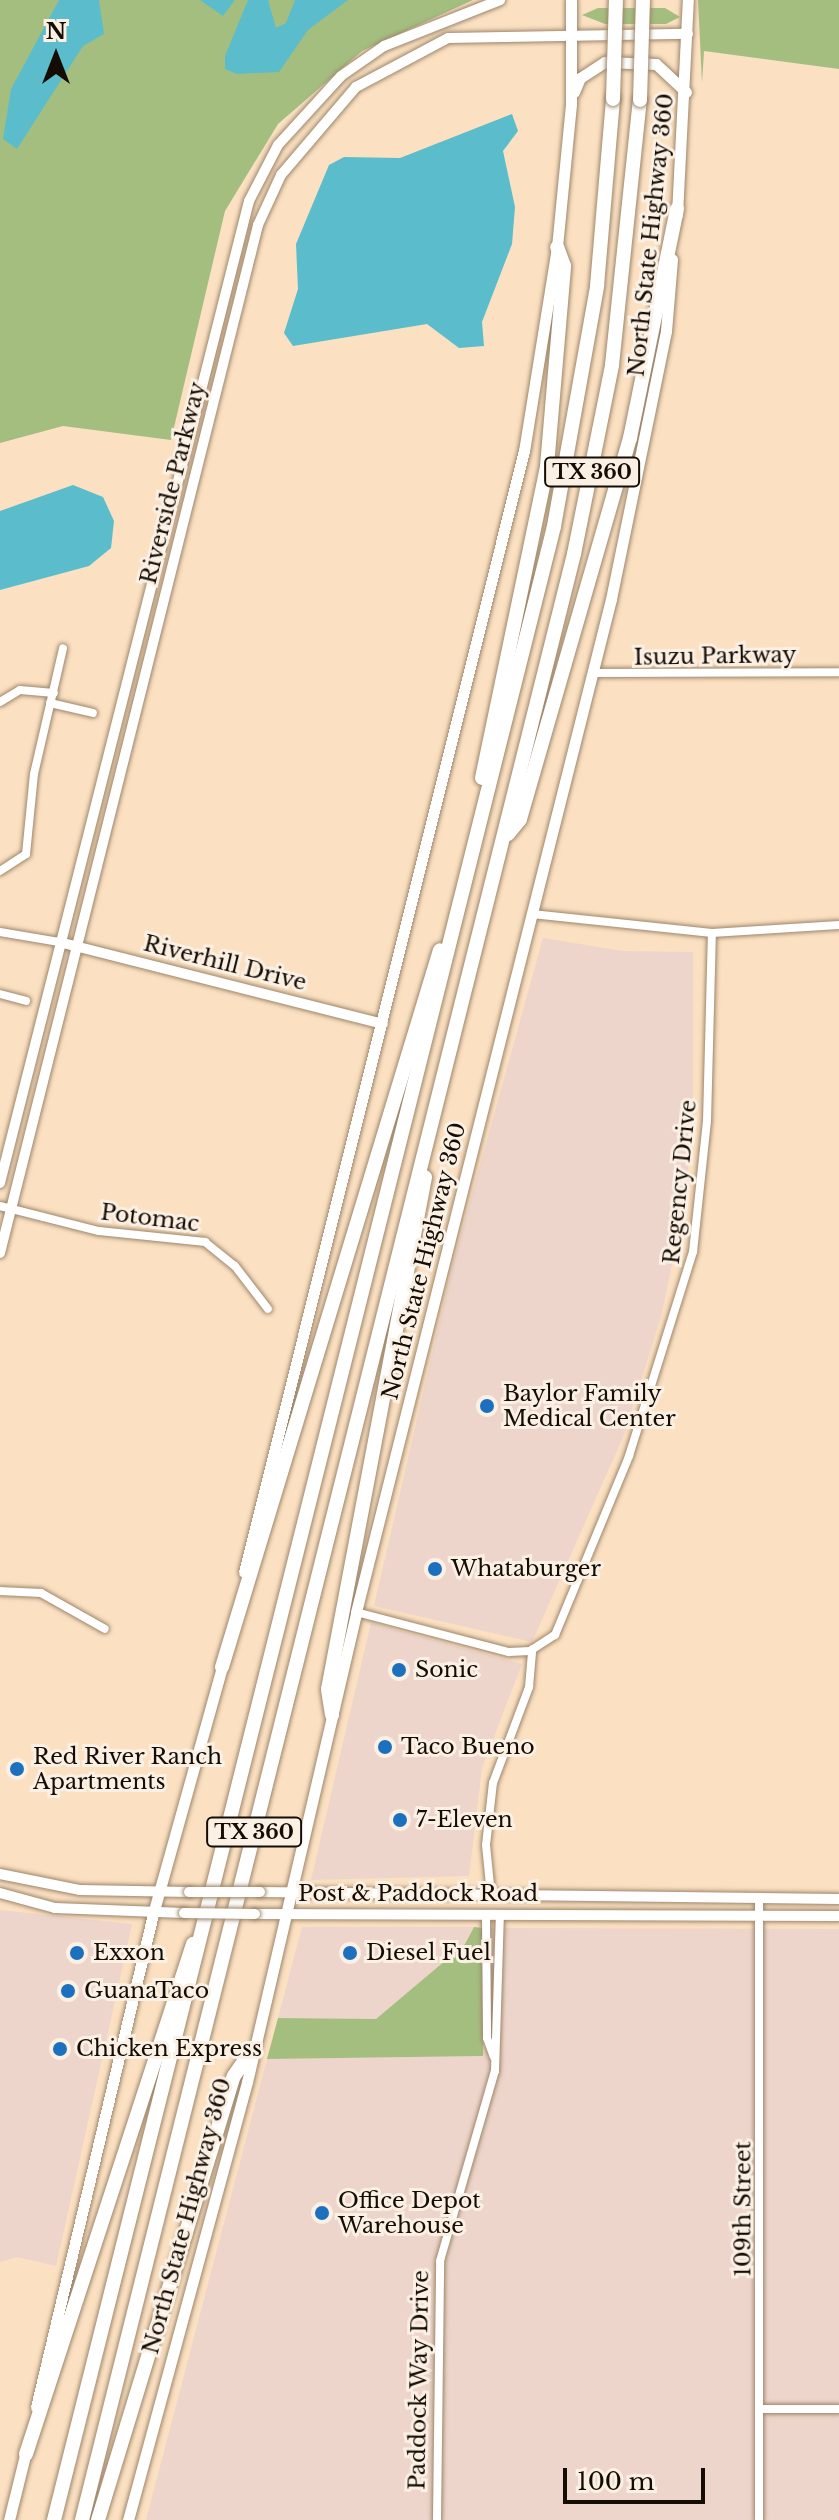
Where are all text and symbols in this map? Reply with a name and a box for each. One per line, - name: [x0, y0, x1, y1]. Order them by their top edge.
- north arrow: [16, 16, 96, 96]
- text: N: [46, 18, 66, 45]
- street label: North State Highway 360: [623, 92, 679, 378]
- street label: Riverside Parkway: [135, 379, 211, 587]
- road number: TX 360: [542, 456, 642, 488]
- street label: Isuzu Parkway: [634, 641, 796, 671]
- street label: Riverhill Drive: [141, 930, 309, 996]
- street label: Regency Drive: [658, 1098, 702, 1266]
- street label: North State Highway 360: [377, 1119, 471, 1403]
- street label: Potomac: [99, 1199, 201, 1237]
- place label: Baylor Family Medical Center: [503, 1380, 676, 1432]
- marker: Baylor Family Medical Center: [478, 1397, 496, 1415]
- place label: Whataburger: [451, 1556, 601, 1582]
- marker: Whataburger: [426, 1560, 444, 1578]
- place label: Sonic: [415, 1657, 478, 1683]
- marker: Sonic: [390, 1661, 408, 1679]
- place label: Taco Bueno: [401, 1734, 535, 1760]
- marker: Taco Bueno: [376, 1738, 394, 1756]
- place label: Red River Ranch Apartments: [33, 1743, 223, 1794]
- marker: Red River Ranch Apartments: [8, 1760, 26, 1778]
- place label: 7-Eleven: [416, 1807, 513, 1833]
- marker: 7-Eleven: [391, 1811, 409, 1829]
- road number: TX 360: [204, 1816, 304, 1848]
- street label: Post & Paddock Road: [298, 1881, 538, 1907]
- place label: Exxon: [93, 1940, 165, 1966]
- place label: Diesel Fuel: [366, 1940, 491, 1966]
- marker: Exxon: [68, 1944, 86, 1962]
- marker: Diesel Fuel: [341, 1944, 359, 1962]
- place label: GuanaTaco: [84, 1978, 209, 2004]
- marker: GuanaTaco: [59, 1982, 77, 2000]
- place label: Chicken Express: [76, 2036, 262, 2062]
- marker: Chicken Express: [51, 2040, 69, 2058]
- street label: North State Highway 360: [137, 2075, 237, 2357]
- street label: 109th Street: [730, 2141, 756, 2277]
- place label: Office Depot Warehouse: [338, 2187, 481, 2238]
- marker: Office Depot Warehouse: [313, 2204, 331, 2222]
- street label: Paddock Way Drive: [404, 2269, 434, 2491]
- scale bar: [567, 2452, 709, 2502]
- text: 100 m: [577, 2467, 655, 2496]

